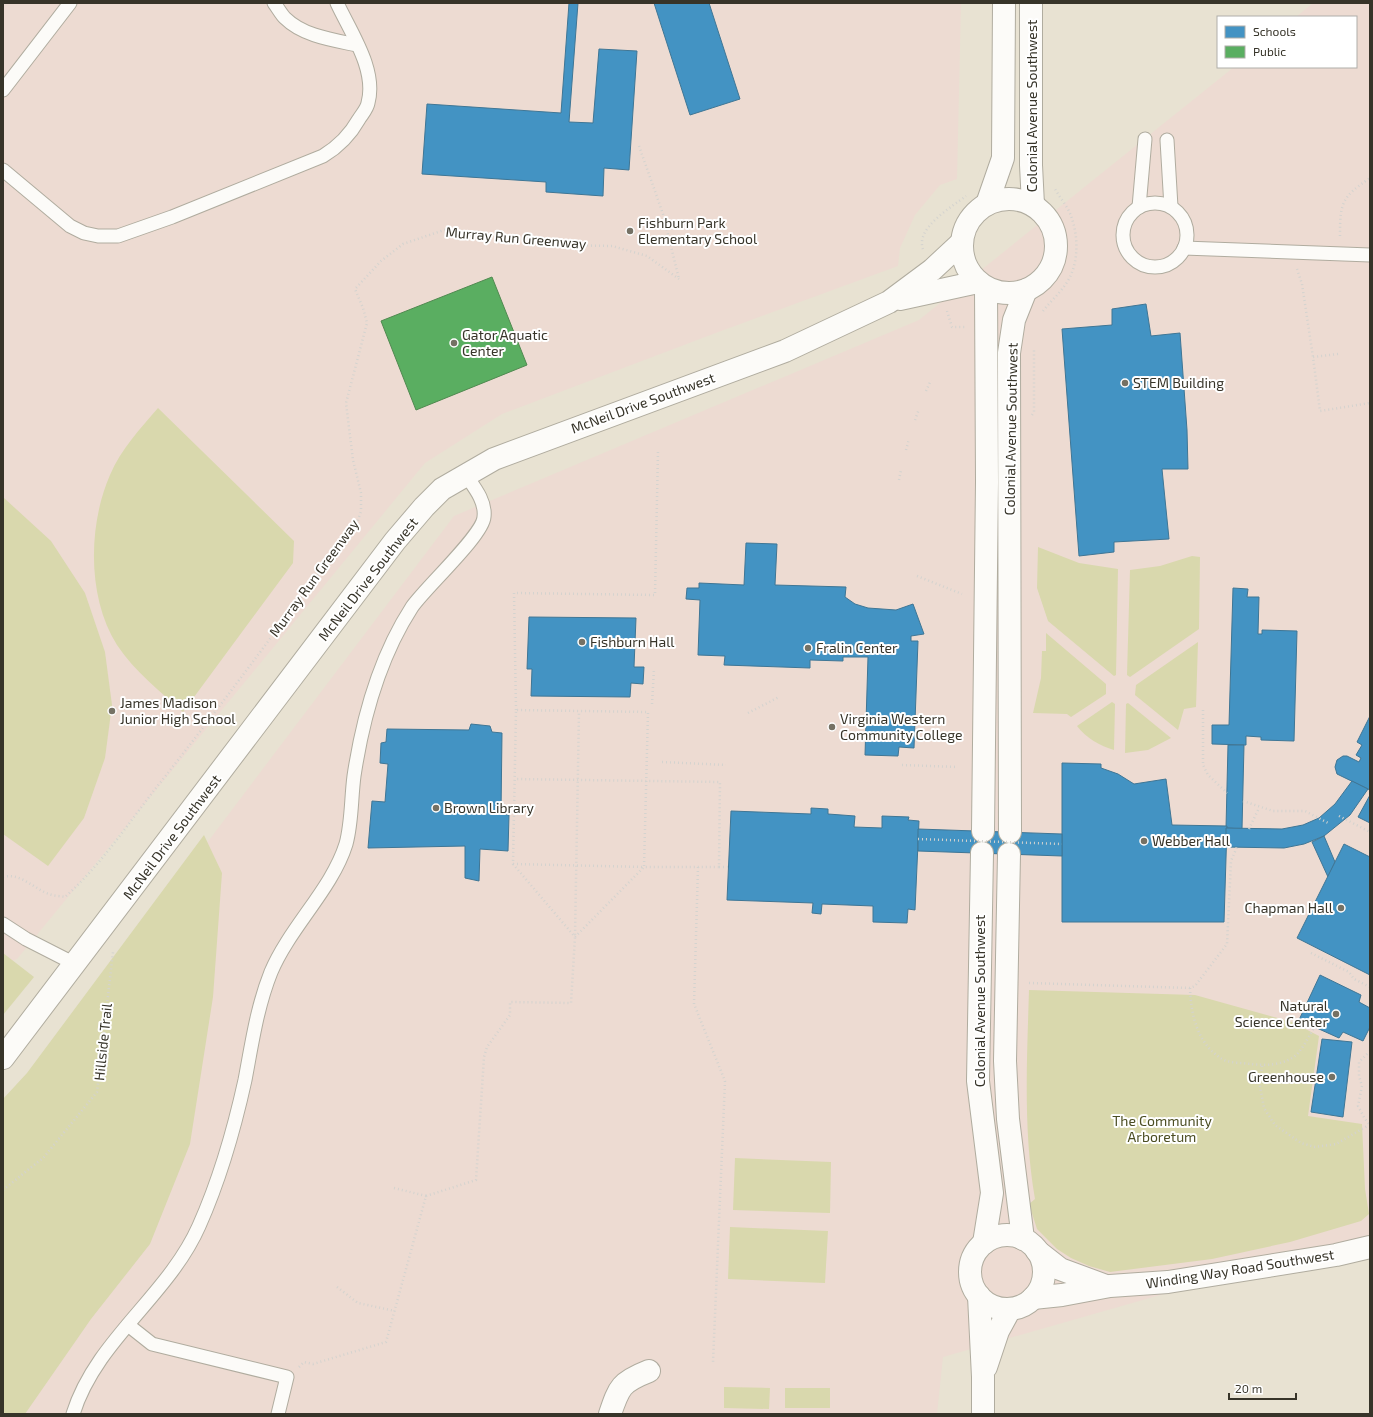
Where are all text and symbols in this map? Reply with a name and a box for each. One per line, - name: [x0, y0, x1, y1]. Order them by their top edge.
- legend: [1217, 16, 1357, 68]
- street label: Colonial Avenue Southwest: [1023, 20, 1040, 192]
- text: Schools: [1253, 24, 1296, 38]
- text: Public: [1253, 44, 1286, 58]
- place label: Fishburn Park Elementary School: [638, 214, 758, 247]
- street label: Murray Run Greenway: [445, 223, 588, 252]
- marker: Fishburn Park Elementary School: [625, 226, 635, 236]
- place label: Gator Aquatic Center: [462, 326, 548, 359]
- marker: Gator Aquatic Center: [449, 338, 459, 348]
- street label: Colonial Avenue Southwest: [1000, 343, 1021, 515]
- street label: McNeil Drive Southwest: [569, 369, 717, 437]
- place label: STEM Building: [1133, 374, 1224, 391]
- marker: STEM Building: [1120, 378, 1130, 388]
- street label: McNeil Drive Southwest: [314, 514, 421, 644]
- street label: Murray Run Greenway: [265, 515, 362, 640]
- place label: Fishburn Hall: [590, 633, 675, 650]
- marker: Fishburn Hall: [577, 637, 587, 647]
- place label: Fralin Center: [816, 639, 898, 656]
- marker: Fralin Center: [803, 643, 813, 653]
- place label: James Madison Junior High School: [120, 694, 236, 727]
- marker: James Madison Junior High School: [107, 706, 117, 716]
- place label: Virginia Western Community College: [840, 710, 963, 743]
- marker: Virginia Western Community College: [827, 722, 837, 732]
- street label: McNeil Drive Southwest: [119, 771, 224, 903]
- place label: Brown Library: [444, 799, 534, 816]
- marker: Brown Library: [431, 803, 441, 813]
- place label: Webber Hall: [1152, 832, 1231, 849]
- marker: Webber Hall: [1139, 836, 1149, 846]
- place label: Chapman Hall: [1245, 899, 1334, 916]
- marker: Chapman Hall: [1336, 903, 1346, 913]
- street label: Colonial Avenue Southwest: [971, 915, 988, 1087]
- place label: Natural Science Center: [1235, 997, 1329, 1030]
- street label: Hillside Trail: [90, 1002, 115, 1082]
- marker: Natural Science Center: [1331, 1009, 1341, 1019]
- place label: Greenhouse: [1248, 1068, 1324, 1085]
- marker: Greenhouse: [1327, 1072, 1337, 1082]
- park label: The Community Arboretum: [1112, 1112, 1212, 1145]
- street label: Winding Way Road Southwest: [1145, 1245, 1335, 1292]
- scale bar: [1229, 1375, 1296, 1401]
- text: 20 m: [1235, 1381, 1262, 1395]

